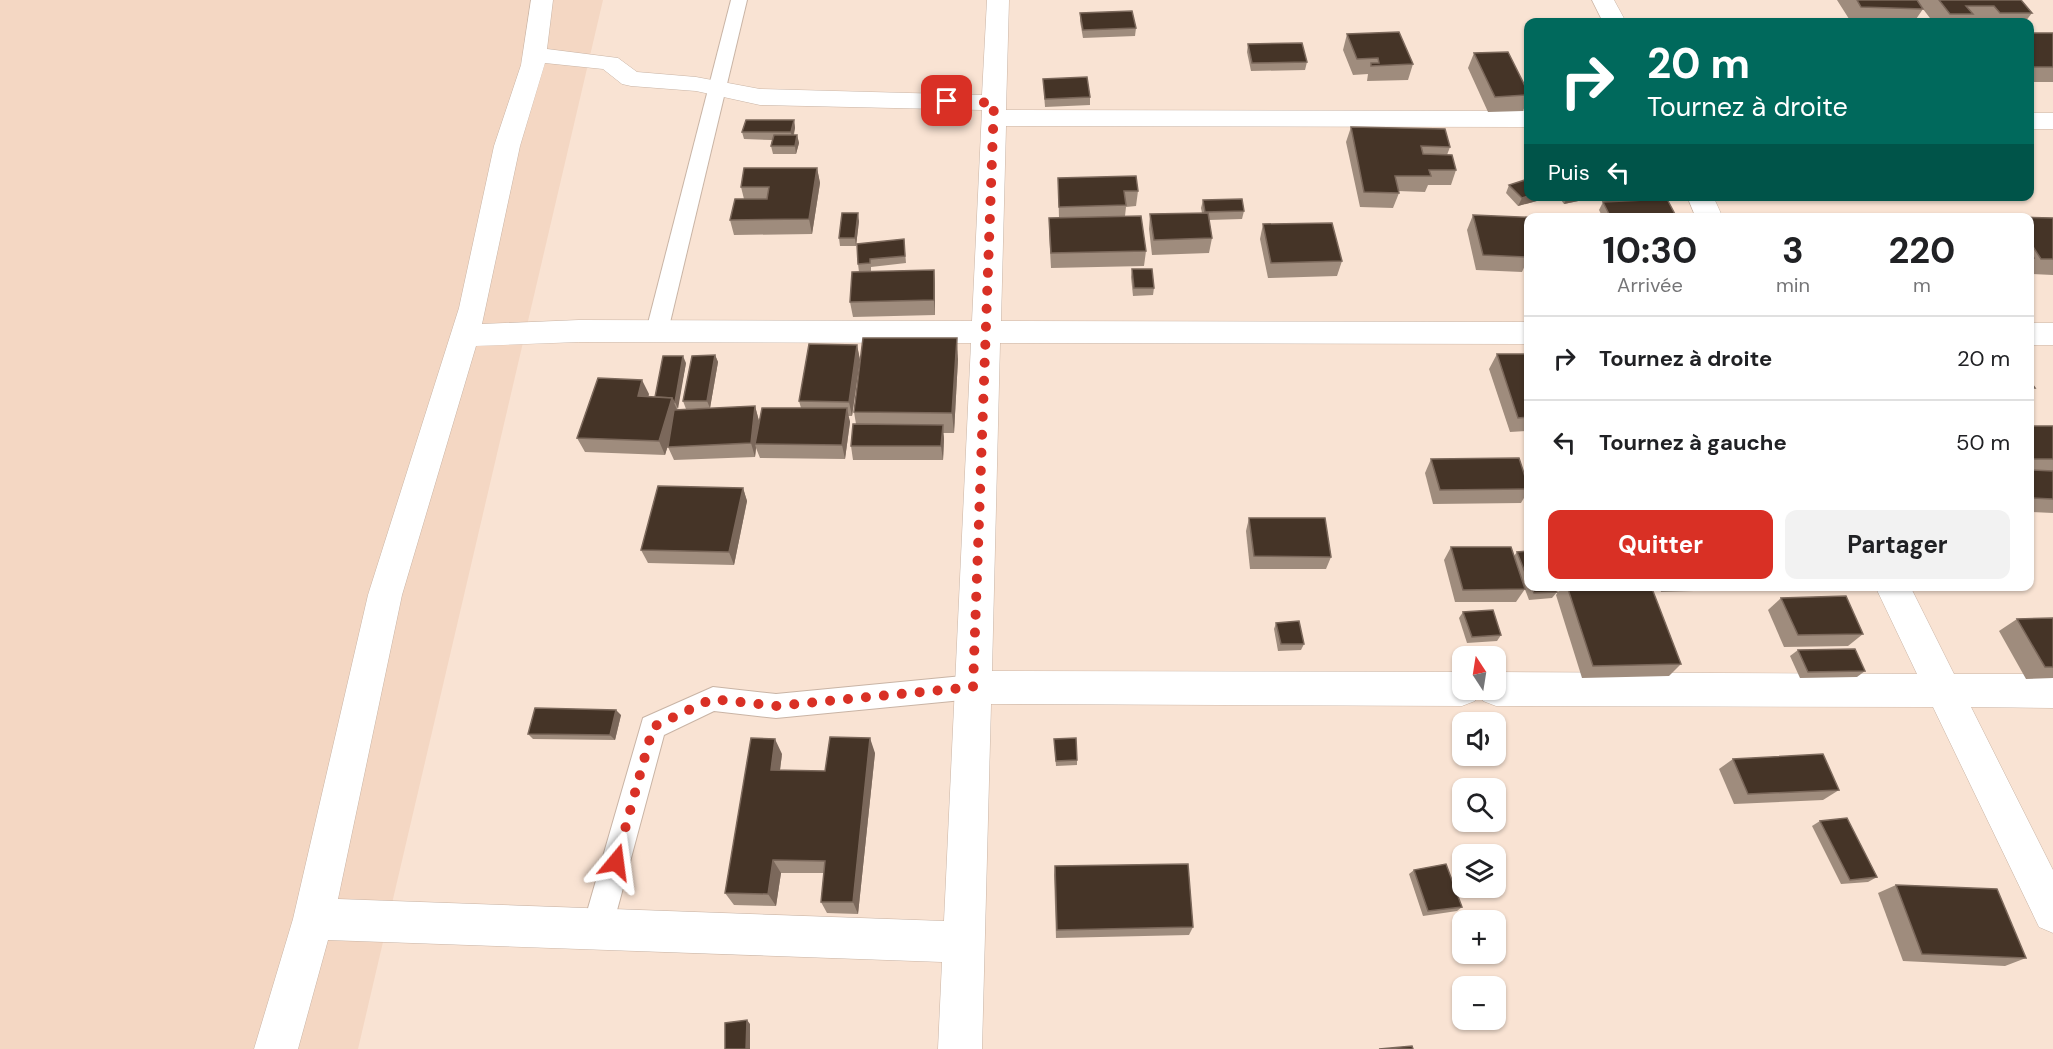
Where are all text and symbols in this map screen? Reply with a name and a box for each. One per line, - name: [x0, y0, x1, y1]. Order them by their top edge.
- text: 20 m: [1647, 36, 1750, 91]
- icon: right: [1548, 42, 1626, 120]
- pin: [921, 75, 972, 126]
- icon: arrive: [930, 84, 963, 117]
- text: Tournez à droite: [1647, 89, 1848, 124]
- icon: left: [1602, 156, 1635, 189]
- text: Puis: [1548, 158, 1590, 187]
- text: 10:30: [1603, 227, 1697, 274]
- text: 3: [1782, 227, 1804, 274]
- text: 220: [1889, 227, 1955, 274]
- text: Arrivée: [1617, 272, 1683, 298]
- text: min: [1776, 272, 1810, 298]
- text: m: [1913, 272, 1931, 298]
- icon: right: [1548, 342, 1581, 375]
- text: Tournez à droite: [1599, 344, 1772, 373]
- text: 20 m: [1957, 344, 2010, 373]
- icon: left: [1548, 426, 1581, 459]
- text: Tournez à gauche: [1599, 428, 1787, 457]
- text: 50 m: [1956, 428, 2010, 457]
- button: Quitter: [1548, 510, 1773, 579]
- button: Partager: [1785, 510, 2010, 579]
- north arrow: [1452, 646, 1506, 700]
- map controls: [1452, 646, 1506, 1030]
- button: sound: [1452, 712, 1506, 766]
- button: search: [1452, 778, 1506, 832]
- position arrow: [584, 830, 648, 894]
- button: layers: [1452, 844, 1506, 898]
- button: +: [1452, 910, 1506, 964]
- button: −: [1452, 976, 1506, 1030]

